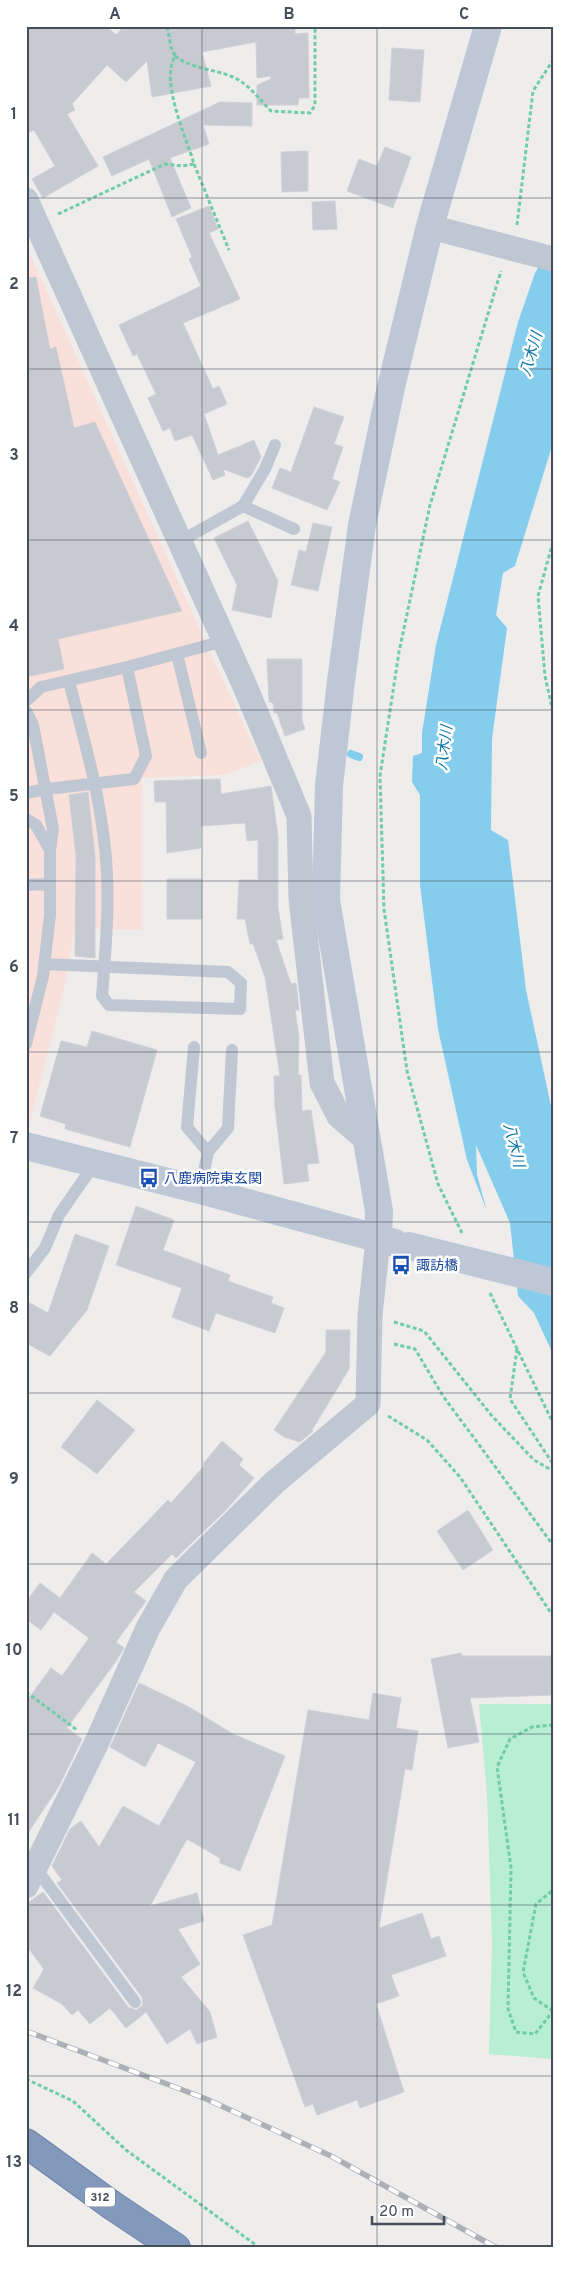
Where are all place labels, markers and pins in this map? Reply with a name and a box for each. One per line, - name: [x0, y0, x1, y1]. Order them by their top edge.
- bus stop icon: 八鹿病院東玄関: [138, 1167, 160, 1189]
- place label: 八鹿病院東玄関: [164, 1171, 262, 1188]
- bus stop icon: 諏訪橋: [390, 1254, 412, 1276]
- place label: 諏訪橋: [416, 1258, 458, 1275]

